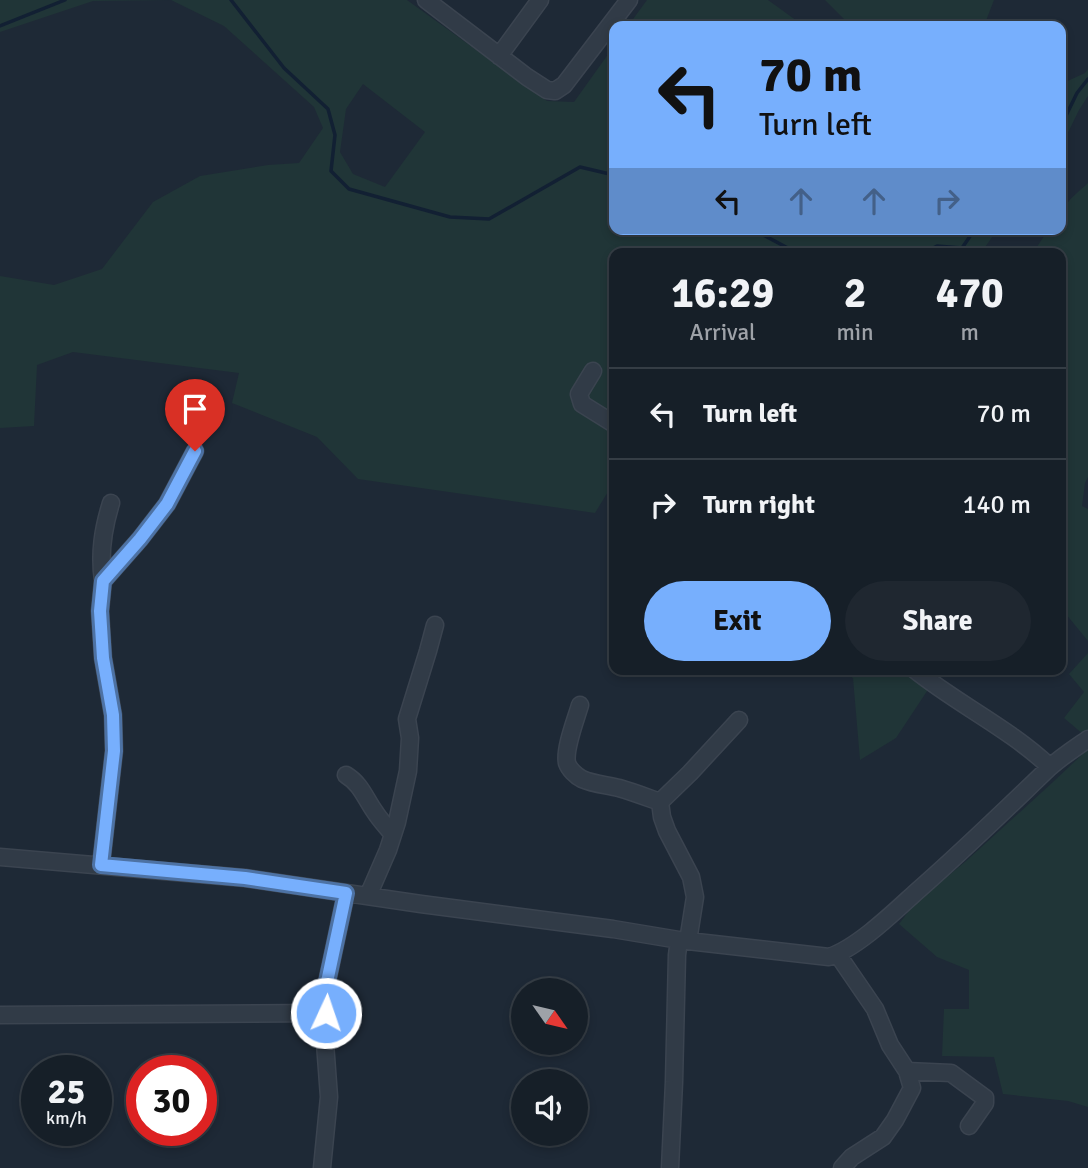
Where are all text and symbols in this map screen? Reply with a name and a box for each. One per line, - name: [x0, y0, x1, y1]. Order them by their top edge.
- text: 70 m: [759, 45, 862, 105]
- icon: left: [644, 49, 735, 140]
- text: Turn left: [759, 105, 872, 144]
- icon: left: [709, 182, 747, 220]
- icon: ahead: [782, 182, 820, 220]
- icon: ahead: [855, 182, 893, 220]
- icon: right: [928, 182, 966, 220]
- text: 16:29: [671, 268, 774, 319]
- text: 2: [844, 268, 866, 319]
- text: 470: [936, 268, 1004, 319]
- text: Arrival: [690, 318, 756, 347]
- text: min: [836, 318, 874, 347]
- text: m: [961, 318, 979, 347]
- pin: [165, 379, 225, 451]
- icon: arrive: [176, 390, 214, 428]
- icon: left: [644, 395, 682, 433]
- text: Turn left: [703, 398, 797, 430]
- text: 70 m: [976, 398, 1031, 430]
- icon: right: [644, 486, 682, 524]
- text: Turn right: [703, 489, 815, 521]
- text: 140 m: [962, 489, 1031, 521]
- button: Exit: [644, 581, 831, 661]
- button: Share: [845, 581, 1031, 661]
- position arrow: [289, 976, 363, 1050]
- north arrow: [511, 978, 588, 1055]
- map controls: [511, 978, 588, 1146]
- speed limit sign: 30: [126, 1055, 217, 1146]
- button: sound: [511, 1069, 588, 1146]
- text: 25: [48, 1070, 85, 1113]
- text: km/h: [46, 1107, 87, 1129]

